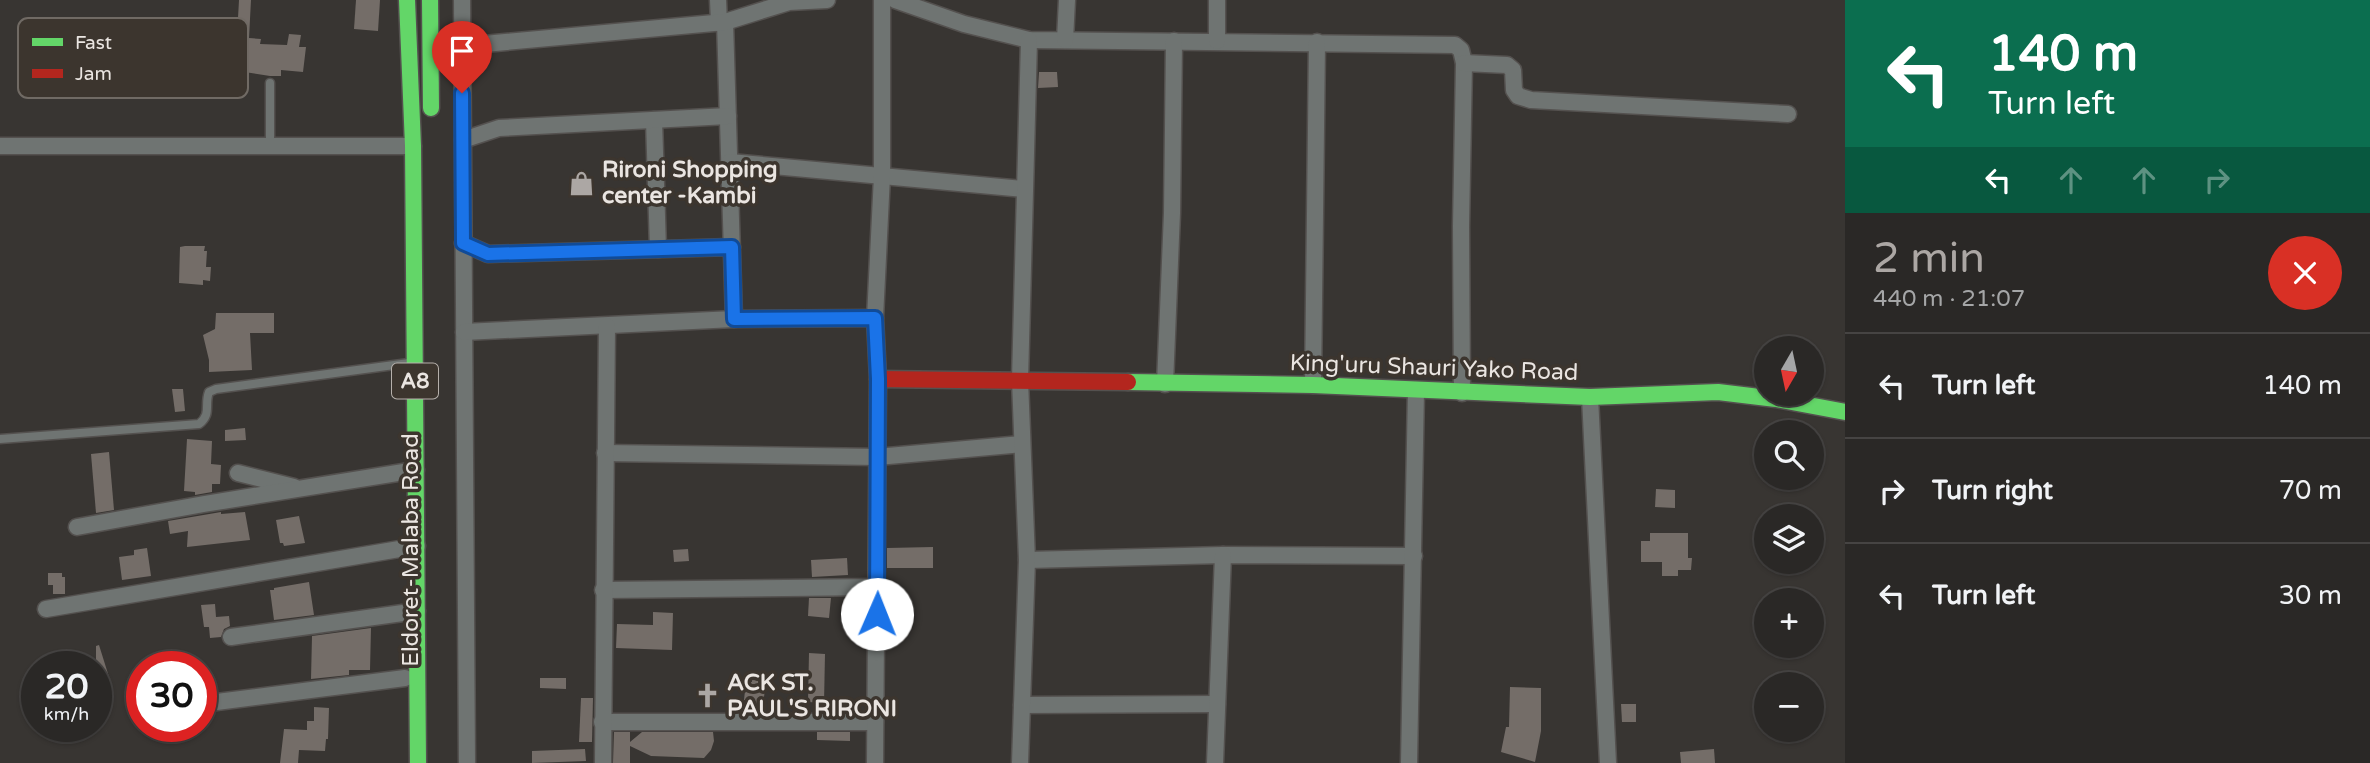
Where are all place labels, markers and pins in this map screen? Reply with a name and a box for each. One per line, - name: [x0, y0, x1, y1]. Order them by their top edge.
- pin: [432, 21, 492, 93]
- place label: Rironi Shopping center -Kambi: [602, 156, 778, 210]
- shop icon: Rironi Shopping center -Kambi: [568, 169, 596, 197]
- place label: ACK ST. PAUL'S RIRONI: [727, 669, 897, 723]
- church icon: ACK ST. PAUL'S RIRONI: [693, 682, 721, 710]

